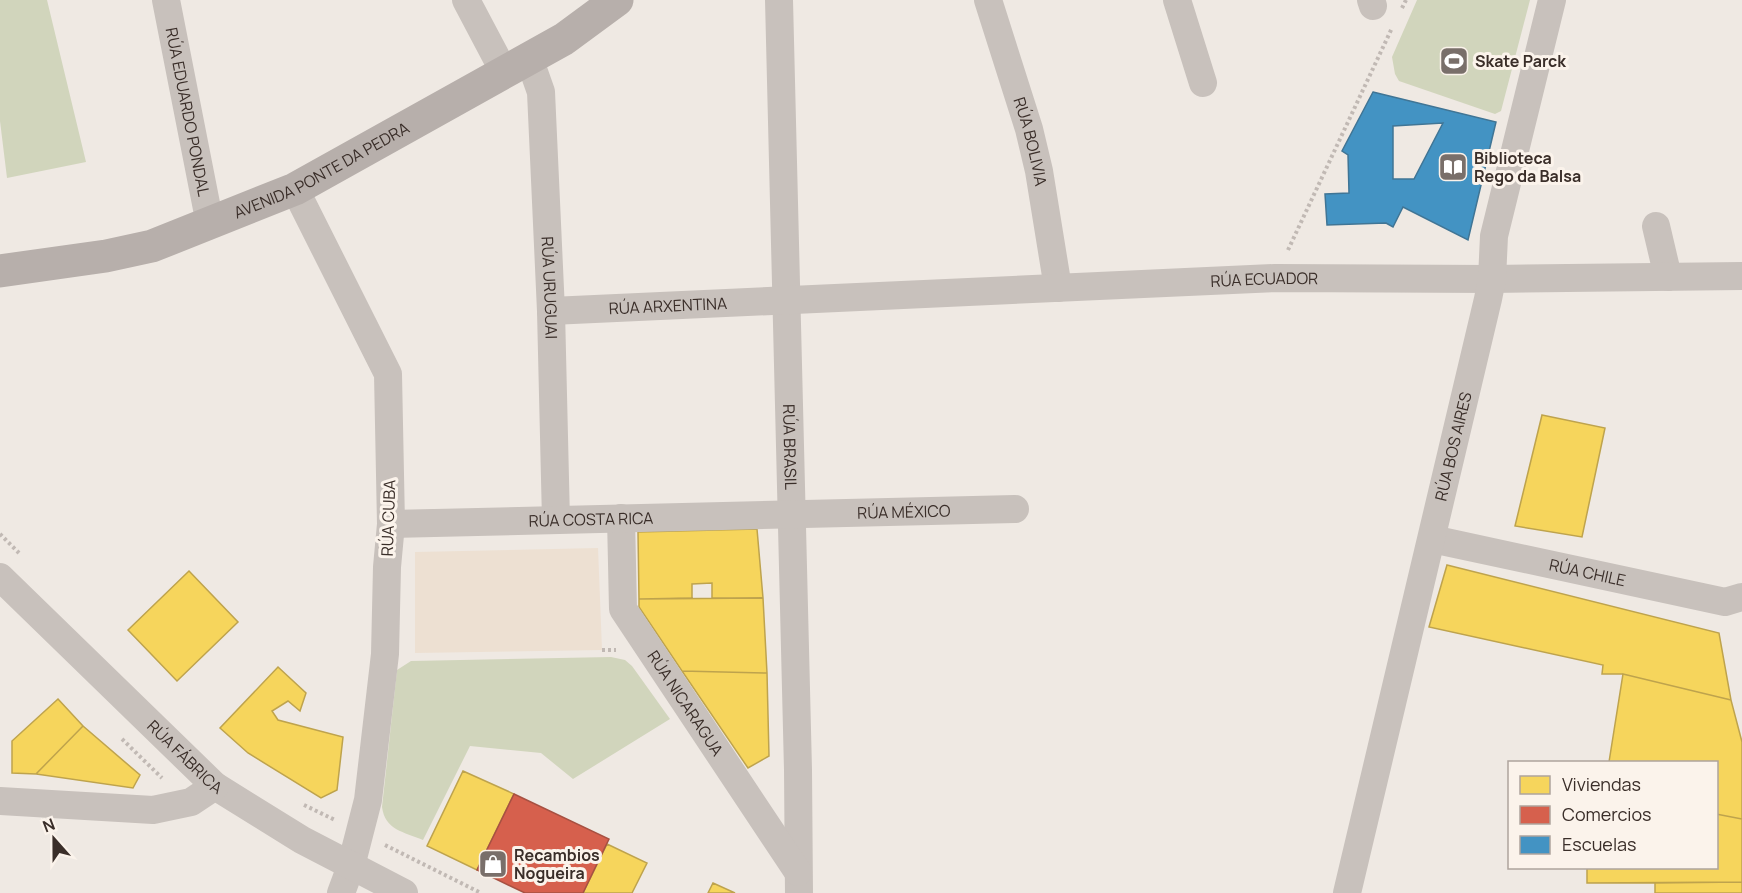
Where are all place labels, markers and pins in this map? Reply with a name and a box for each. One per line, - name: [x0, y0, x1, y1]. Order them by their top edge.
- sports icon: Skate Parck: [1438, 45, 1470, 77]
- place label: Skate Parck: [1475, 50, 1566, 72]
- place label: Biblioteca Rego da Balsa: [1474, 147, 1581, 187]
- library icon: Biblioteca Rego da Balsa: [1437, 151, 1469, 183]
- place label: Recambios Nogueira: [514, 844, 600, 884]
- shop icon: Recambios Nogueira: [477, 848, 509, 880]

